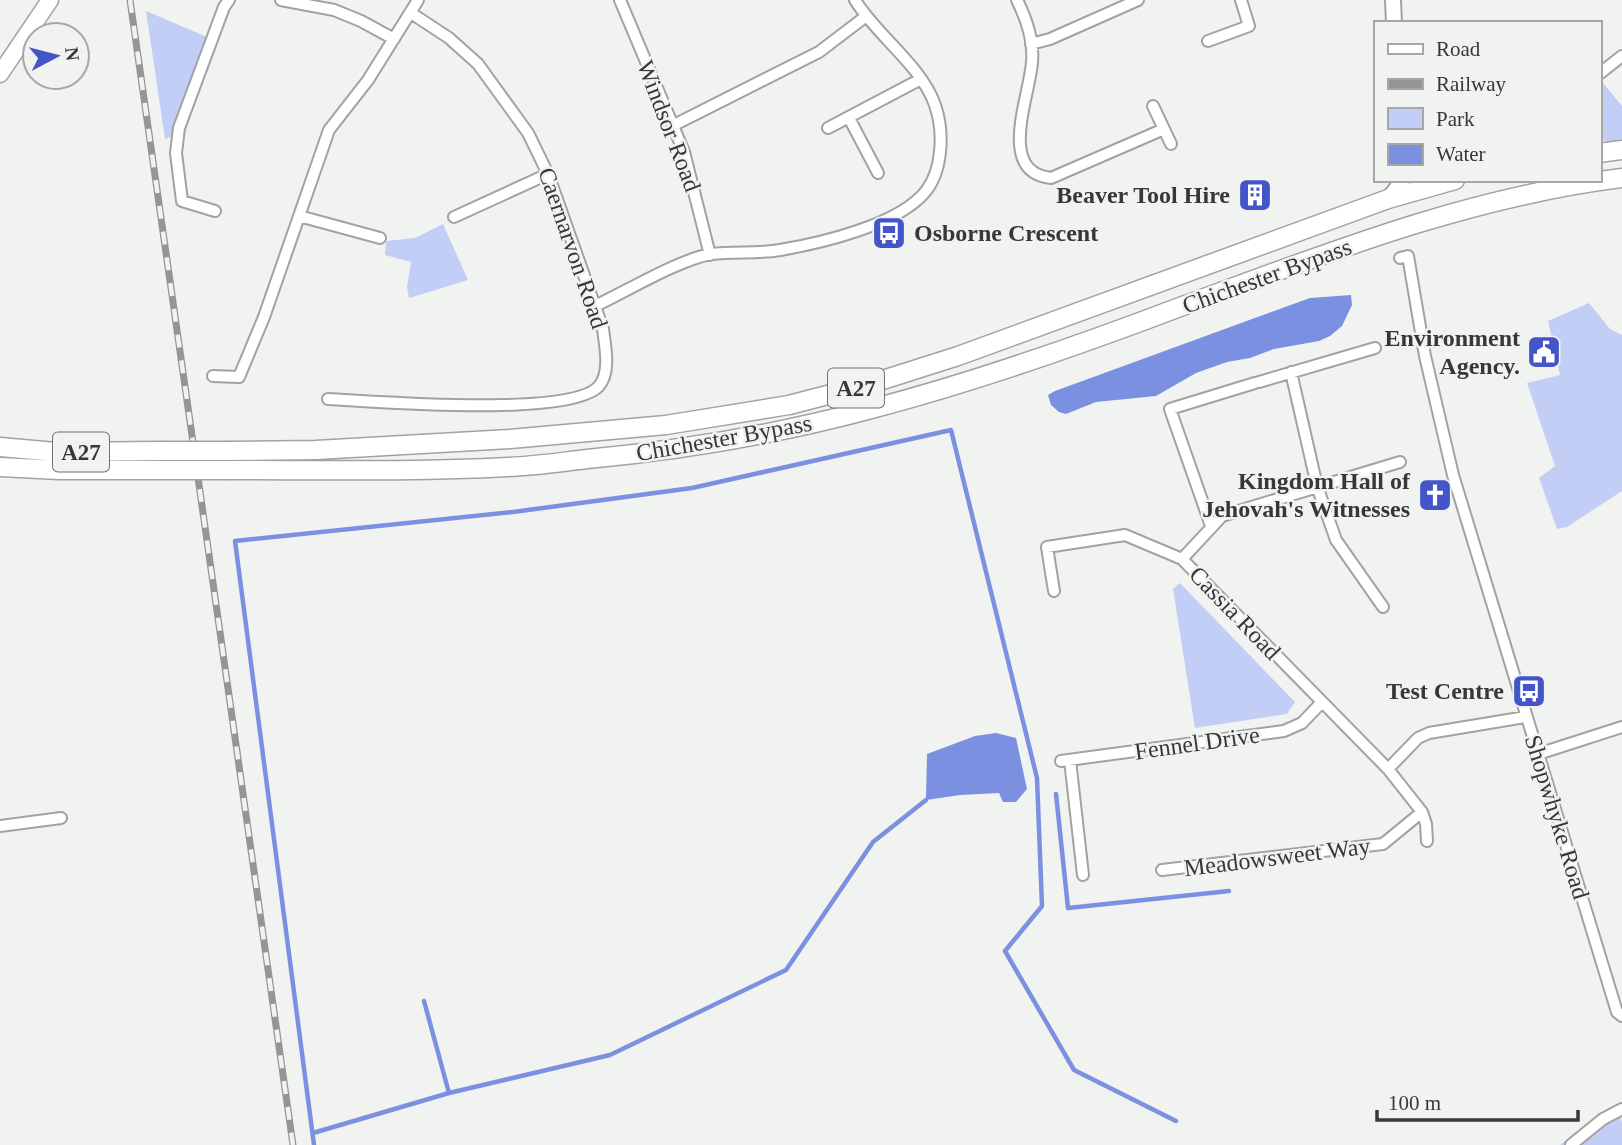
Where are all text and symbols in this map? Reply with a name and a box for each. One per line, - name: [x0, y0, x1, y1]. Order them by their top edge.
- north arrow: [21, 21, 91, 91]
- legend: [1374, 21, 1601, 182]
- text: Road: [1436, 37, 1481, 61]
- text: N: [61, 46, 84, 62]
- street label: Windsor Road: [632, 57, 706, 195]
- text: Railway: [1436, 72, 1506, 96]
- text: Park: [1436, 107, 1475, 131]
- text: Water: [1436, 142, 1486, 166]
- street label: Caernarvon Road: [533, 164, 613, 332]
- building icon: Beaver Tool Hire: [1236, 176, 1274, 214]
- place label: Beaver Tool Hire: [1056, 182, 1230, 208]
- bus stop icon: Osborne Crescent: [870, 214, 908, 252]
- place label: Osborne Crescent: [914, 220, 1098, 246]
- street label: Chichester Bypass: [1179, 233, 1355, 319]
- place label: Environment Agency.: [1384, 325, 1520, 379]
- public building icon: Environment Agency.: [1525, 333, 1563, 371]
- road number: A27: [828, 368, 884, 408]
- street label: Chichester Bypass: [634, 410, 814, 466]
- road number: A27: [53, 432, 109, 472]
- place label: Kingdom Hall of Jehovah's Witnesses: [1202, 468, 1411, 522]
- church icon: Kingdom Hall of Jehovah's Witnesses: [1416, 476, 1454, 514]
- street label: Cassia Road: [1184, 561, 1286, 665]
- bus stop icon: Test Centre: [1510, 672, 1548, 710]
- place label: Test Centre: [1386, 678, 1504, 704]
- street label: Fennel Drive: [1133, 721, 1261, 765]
- street label: Shopwhyke Road: [1520, 732, 1594, 902]
- street label: Meadowsweet Way: [1182, 833, 1372, 881]
- scale bar: [1377, 1078, 1578, 1122]
- text: 100 m: [1388, 1091, 1441, 1115]

